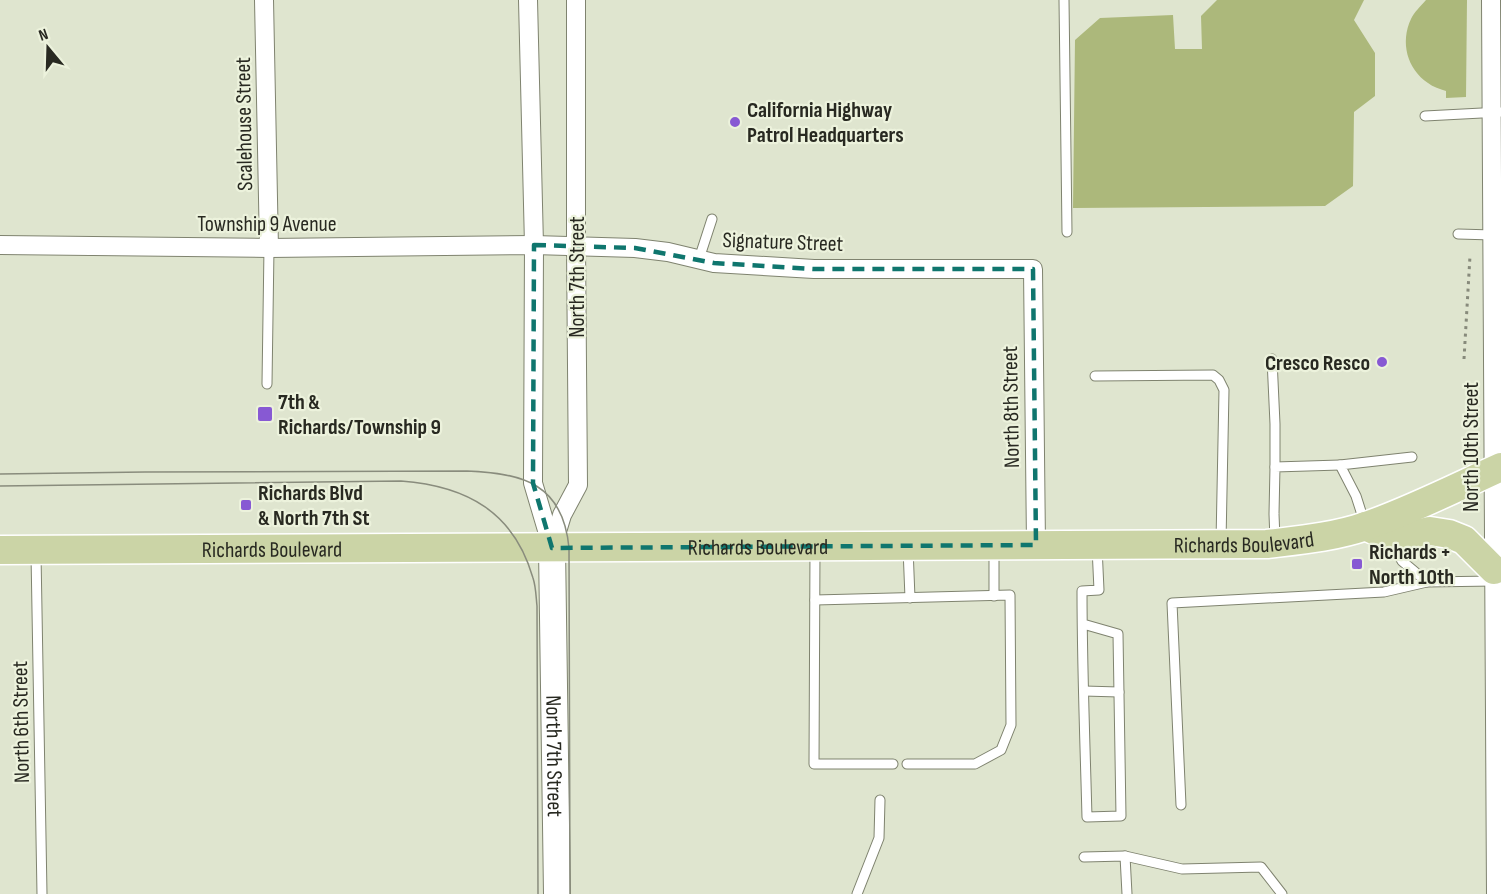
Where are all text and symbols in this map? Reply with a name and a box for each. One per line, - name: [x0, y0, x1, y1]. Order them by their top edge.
- north arrow: [18, 18, 78, 78]
- text: N: [36, 25, 51, 46]
- street label: Scalehouse Street: [230, 57, 259, 191]
- place label: California Highway Patrol Headquarters: [747, 97, 904, 149]
- marker: California Highway Patrol Headquarters: [728, 115, 742, 129]
- street label: Township 9 Avenue: [197, 211, 337, 238]
- street label: North 7th Street: [564, 216, 591, 338]
- street label: Signature Street: [722, 227, 844, 258]
- street label: North 8th Street: [997, 345, 1026, 468]
- place label: Cresco Resco: [1265, 350, 1370, 377]
- marker: Cresco Resco: [1375, 355, 1389, 369]
- street label: North 10th Street: [1458, 382, 1485, 512]
- place label: 7th & Richards/Township 9: [278, 389, 441, 441]
- marker: 7th & Richards/Township 9: [256, 405, 274, 423]
- place label: Richards Blvd & North 7th St: [258, 480, 370, 532]
- marker: Richards Blvd & North 7th St: [239, 498, 253, 512]
- street label: Richards Boulevard: [1174, 526, 1316, 559]
- street label: Richards Boulevard: [688, 534, 828, 562]
- street label: Richards Boulevard: [202, 536, 342, 564]
- place label: Richards + North 10th: [1369, 539, 1454, 591]
- marker: Richards + North 10th: [1350, 557, 1364, 571]
- street label: North 6th Street: [7, 660, 36, 783]
- street label: North 7th Street: [539, 695, 568, 817]

